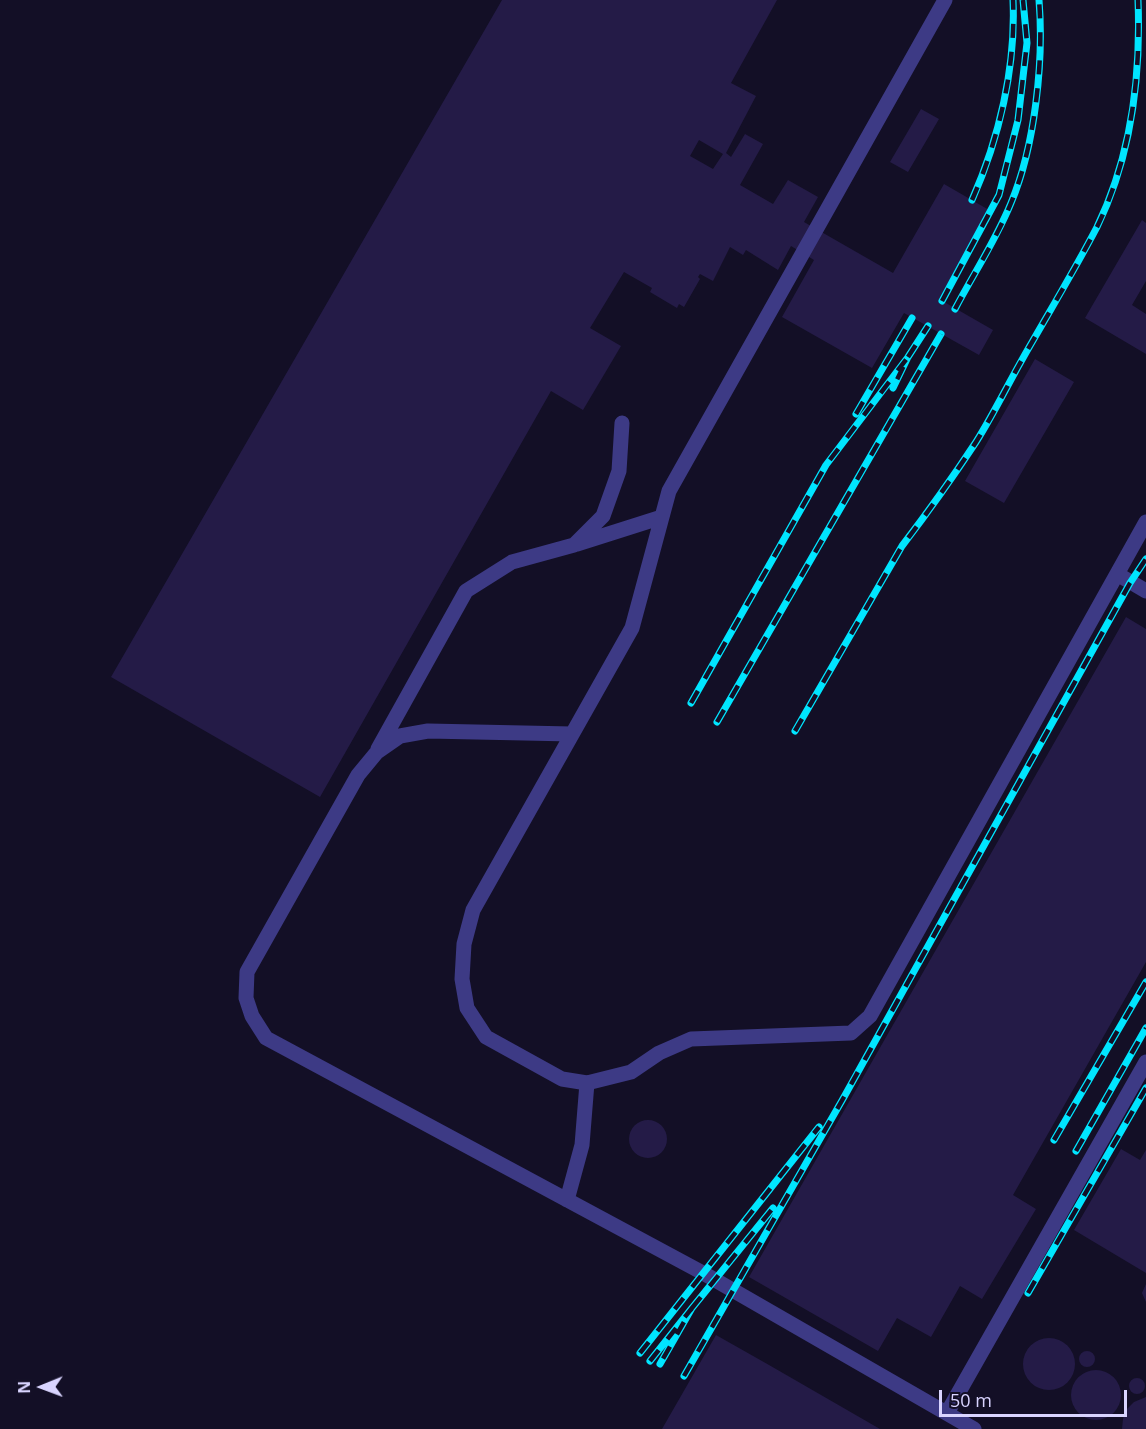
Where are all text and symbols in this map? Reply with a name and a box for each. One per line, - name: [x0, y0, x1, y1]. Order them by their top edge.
- north arrow: [12, 1357, 72, 1417]
- scale bar: [942, 1378, 1130, 1416]
- text: N: [13, 1381, 35, 1394]
- text: 50 m: [950, 1388, 992, 1412]

